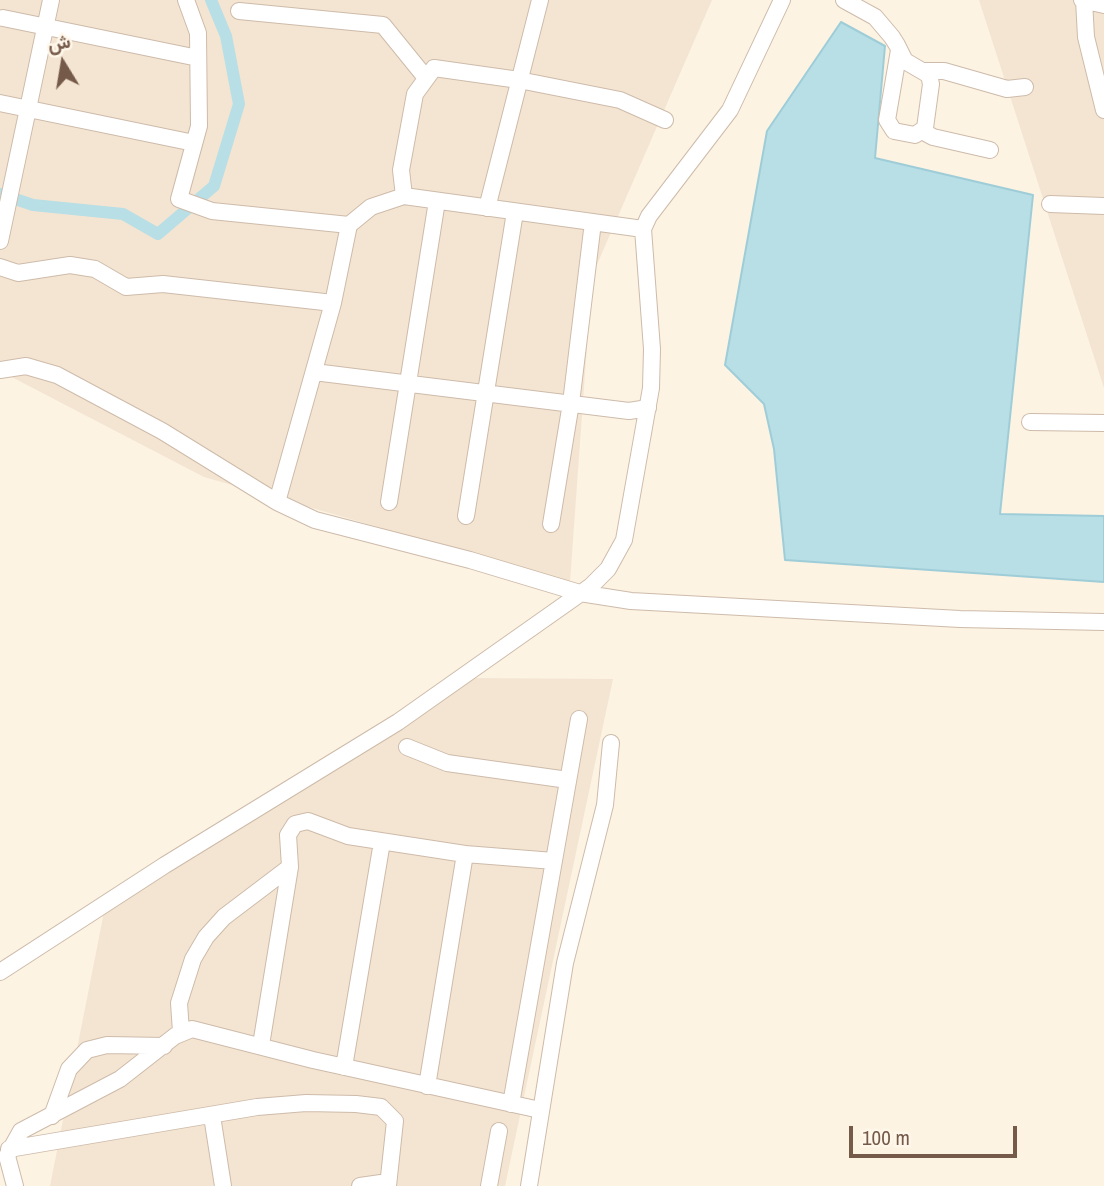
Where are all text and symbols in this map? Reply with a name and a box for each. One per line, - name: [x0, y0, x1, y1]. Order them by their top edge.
- text: ش: [45, 27, 73, 57]
- north arrow: [28, 28, 98, 98]
- scale bar: [852, 1112, 1020, 1156]
- text: 100 m: [862, 1123, 910, 1152]

